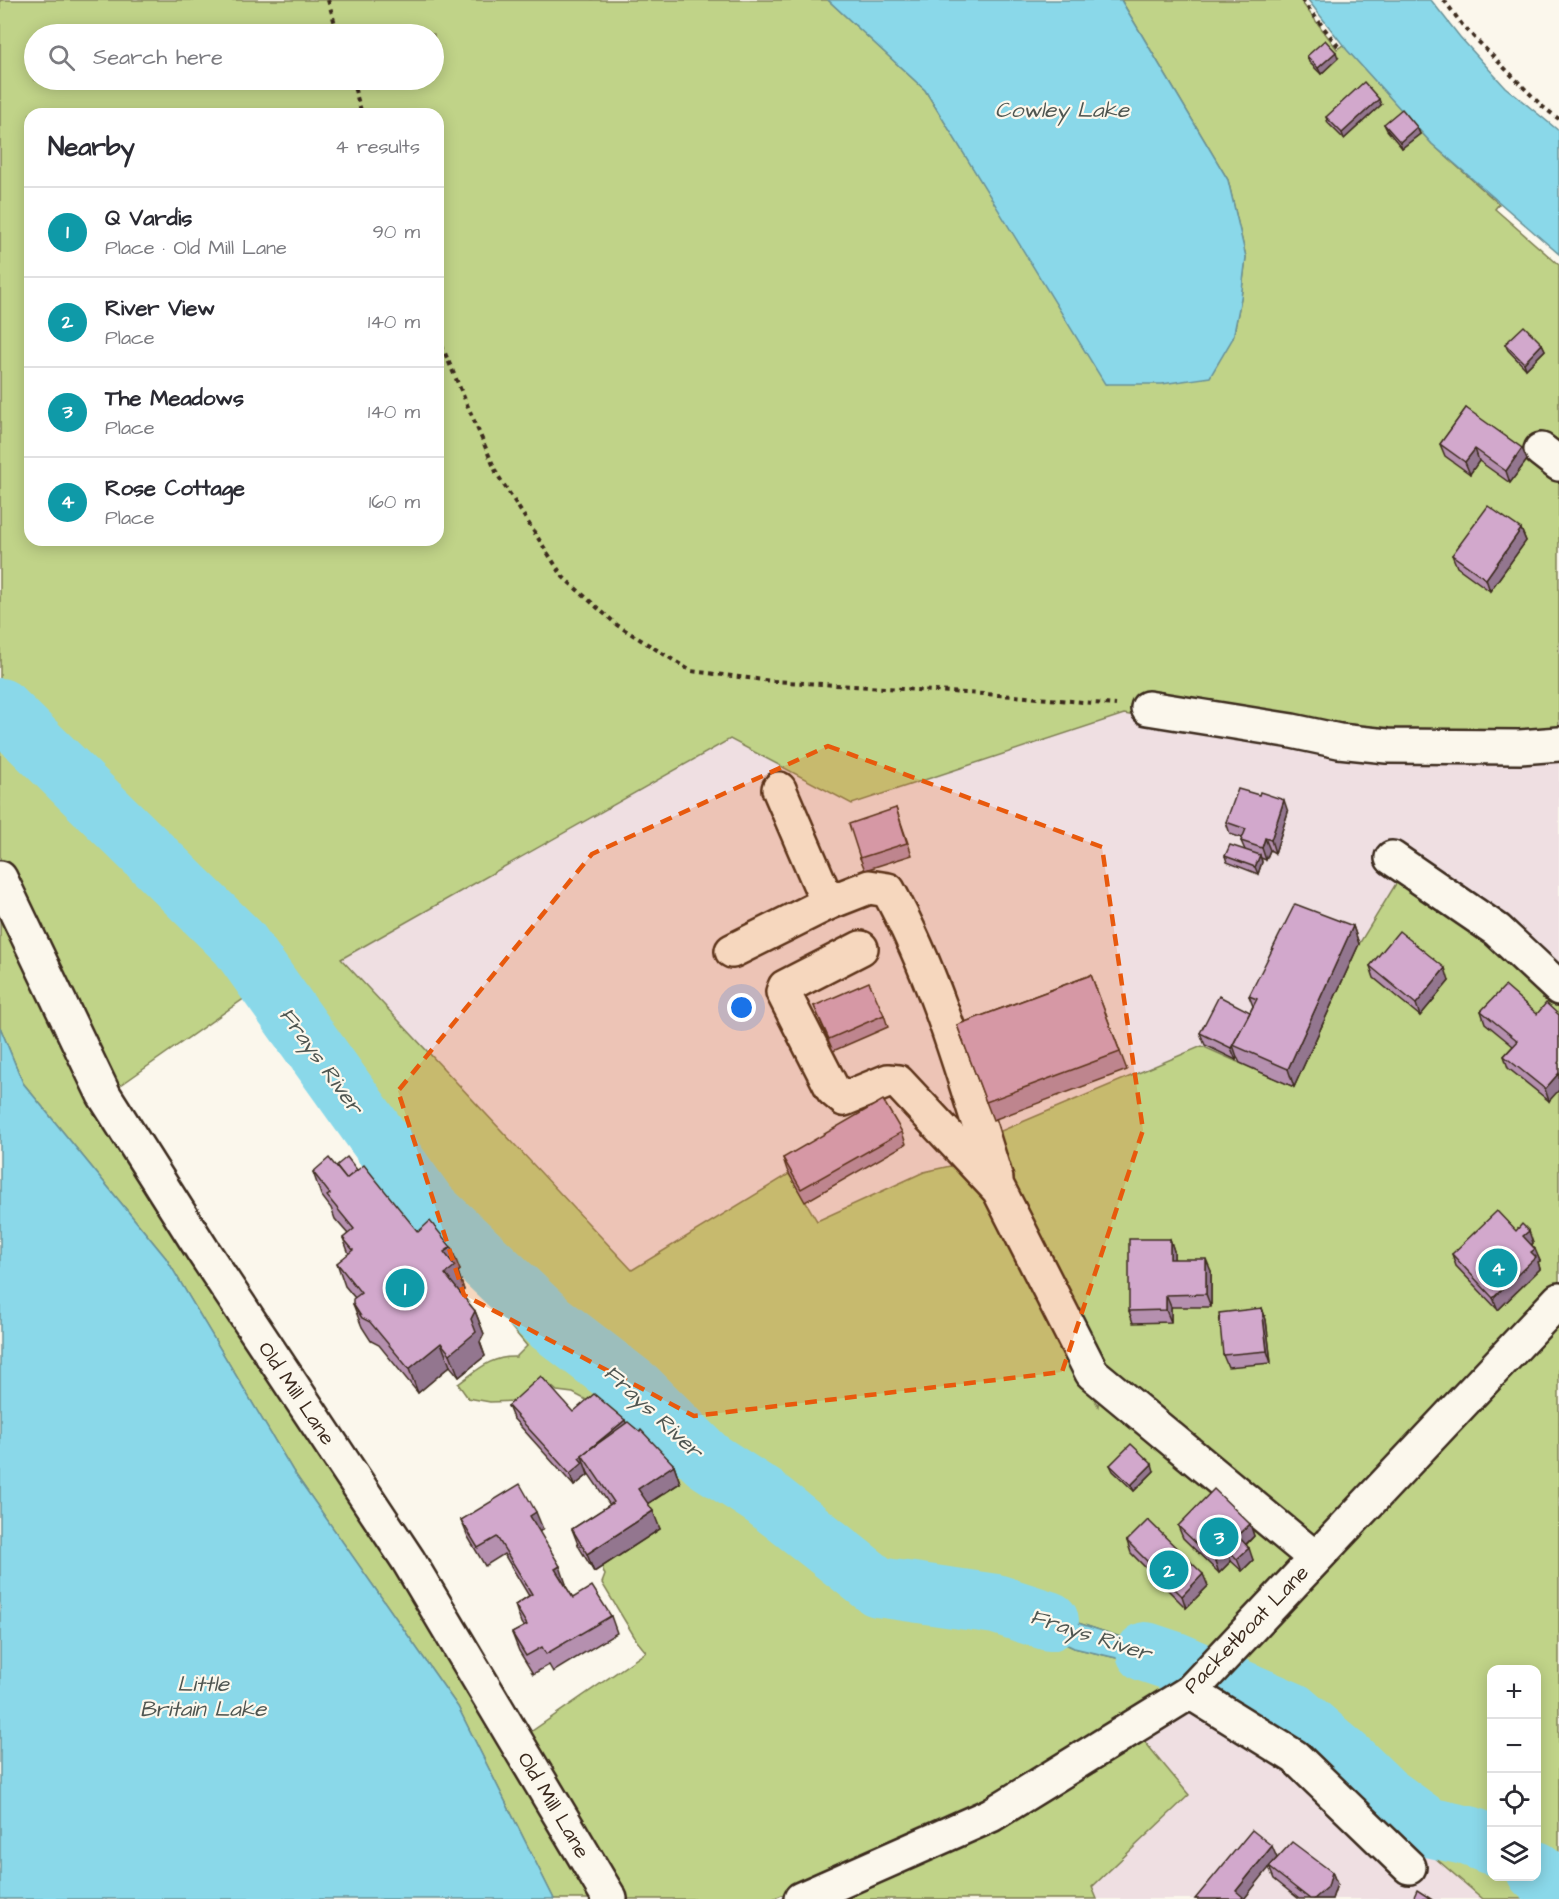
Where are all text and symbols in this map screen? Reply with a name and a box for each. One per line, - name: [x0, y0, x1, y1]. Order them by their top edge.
- search box: [24, 24, 444, 90]
- icon: search: [45, 41, 78, 74]
- text: Search here: [93, 42, 223, 73]
- water label: Cowley Lake: [995, 95, 1130, 127]
- text: Nearby: [48, 129, 135, 165]
- text: 4 results: [335, 133, 420, 161]
- text: Q Vardis: [105, 203, 192, 234]
- text: 1: [66, 218, 69, 246]
- text: 90 m: [372, 218, 420, 246]
- text: Place · Old Mill Lane: [105, 234, 287, 262]
- text: River View: [105, 293, 215, 324]
- text: 2: [62, 308, 73, 336]
- text: 140 m: [368, 308, 420, 336]
- text: Place: [105, 324, 155, 352]
- text: The Meadows: [105, 383, 244, 414]
- text: 3: [62, 398, 73, 426]
- text: 140 m: [368, 398, 420, 426]
- text: Place: [105, 414, 155, 442]
- text: Rose Cottage: [105, 473, 245, 504]
- text: 4: [61, 488, 74, 516]
- text: 160 m: [369, 488, 420, 516]
- text: Place: [105, 504, 155, 532]
- your location: [727, 993, 756, 1022]
- water label: Frays River: [271, 1001, 372, 1123]
- pin: 4: [1478, 1246, 1518, 1290]
- pin: 1: [386, 1266, 424, 1310]
- street label: Old Mill Lane: [251, 1336, 342, 1451]
- water label: Frays River: [596, 1358, 711, 1469]
- pin: 3: [1200, 1514, 1238, 1560]
- pin: 2: [1150, 1548, 1188, 1592]
- street label: Packetboat Lane: [1177, 1559, 1315, 1700]
- water label: Frays River: [1026, 1601, 1157, 1671]
- map controls: [1487, 1665, 1541, 1881]
- button: +: [1487, 1665, 1541, 1719]
- water label: Little Britain Lake: [140, 1669, 267, 1725]
- button: −: [1487, 1719, 1541, 1773]
- street label: Old Mill Lane: [510, 1747, 597, 1864]
- button: locate: [1487, 1773, 1541, 1827]
- button: layers: [1487, 1827, 1541, 1881]

